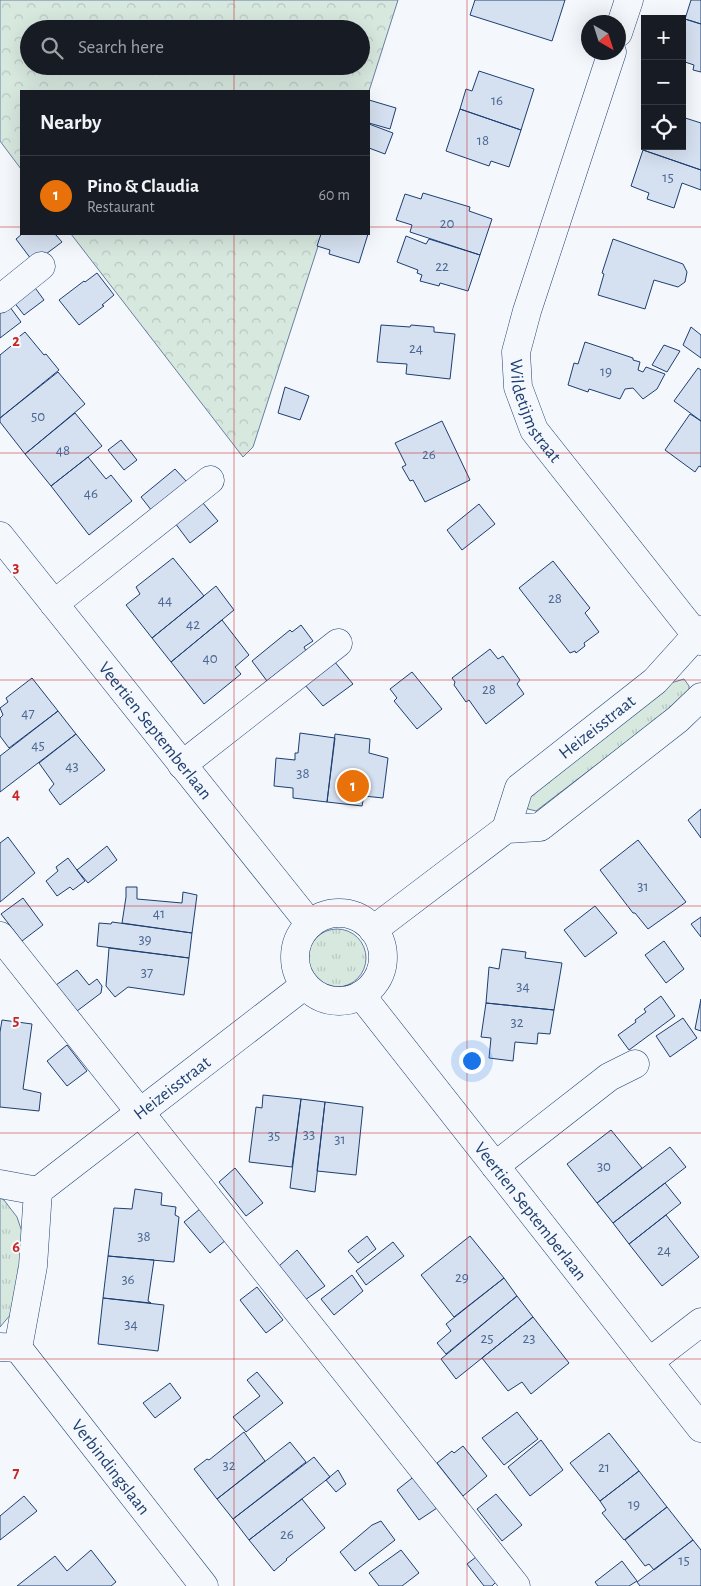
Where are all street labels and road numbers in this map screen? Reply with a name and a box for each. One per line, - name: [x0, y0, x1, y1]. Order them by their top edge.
- street label: Wildetijmstraat: [506, 358, 564, 466]
- street label: Veertien Septemberlaan: [95, 659, 215, 803]
- street label: Heizeisstraat: [556, 692, 639, 763]
- street label: Heizeisstraat: [131, 1053, 214, 1124]
- street label: Veertien Septemberlaan: [470, 1139, 590, 1284]
- street label: Verbindingslaan: [68, 1417, 153, 1518]

